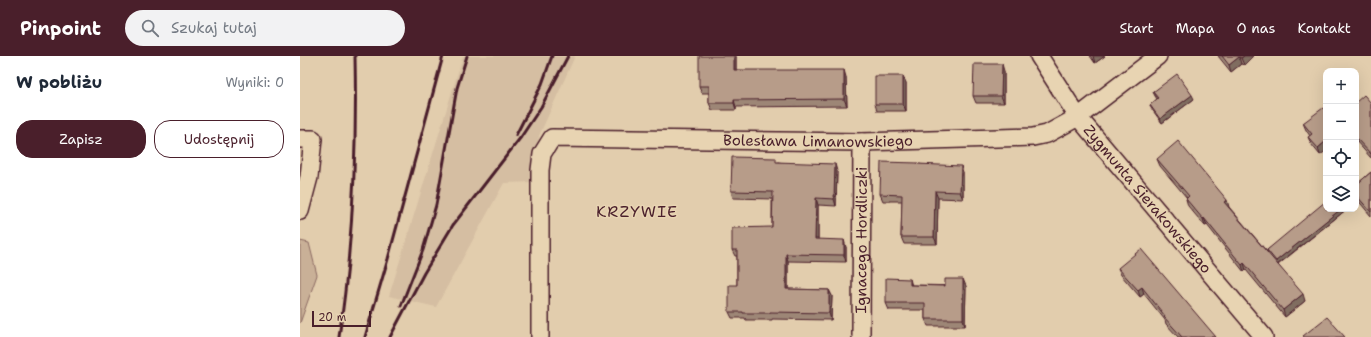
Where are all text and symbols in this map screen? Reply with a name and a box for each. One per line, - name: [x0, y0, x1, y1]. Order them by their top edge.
- search box: [125, 10, 405, 46]
- text: Pinpoint: [20, 16, 101, 41]
- icon: search: [139, 17, 161, 39]
- text: Szukaj tutaj: [171, 18, 257, 38]
- text: Start: [1119, 19, 1154, 37]
- text: Mapa: [1176, 19, 1214, 37]
- text: O nas: [1236, 19, 1275, 37]
- text: Kontakt: [1297, 19, 1351, 37]
- map controls: [1323, 68, 1359, 212]
- button: +: [1323, 68, 1359, 104]
- text: W pobliżu: [16, 71, 102, 93]
- text: Wyniki: 0: [225, 74, 284, 91]
- button: −: [1323, 104, 1359, 140]
- button: Zapisz: [16, 120, 146, 158]
- button: Udostępnij: [154, 120, 284, 158]
- street label: Zygmunta Sierakowskiego: [1079, 121, 1216, 278]
- street label: Bolesława Limanowskiego: [723, 130, 913, 152]
- button: locate: [1323, 140, 1359, 176]
- street label: Ignacego Hordliczki: [851, 167, 872, 313]
- button: layers: [1323, 176, 1359, 212]
- district label: KRZYWIE: [596, 201, 678, 222]
- scale bar: [312, 309, 371, 328]
- text: 20 m: [318, 310, 346, 325]

